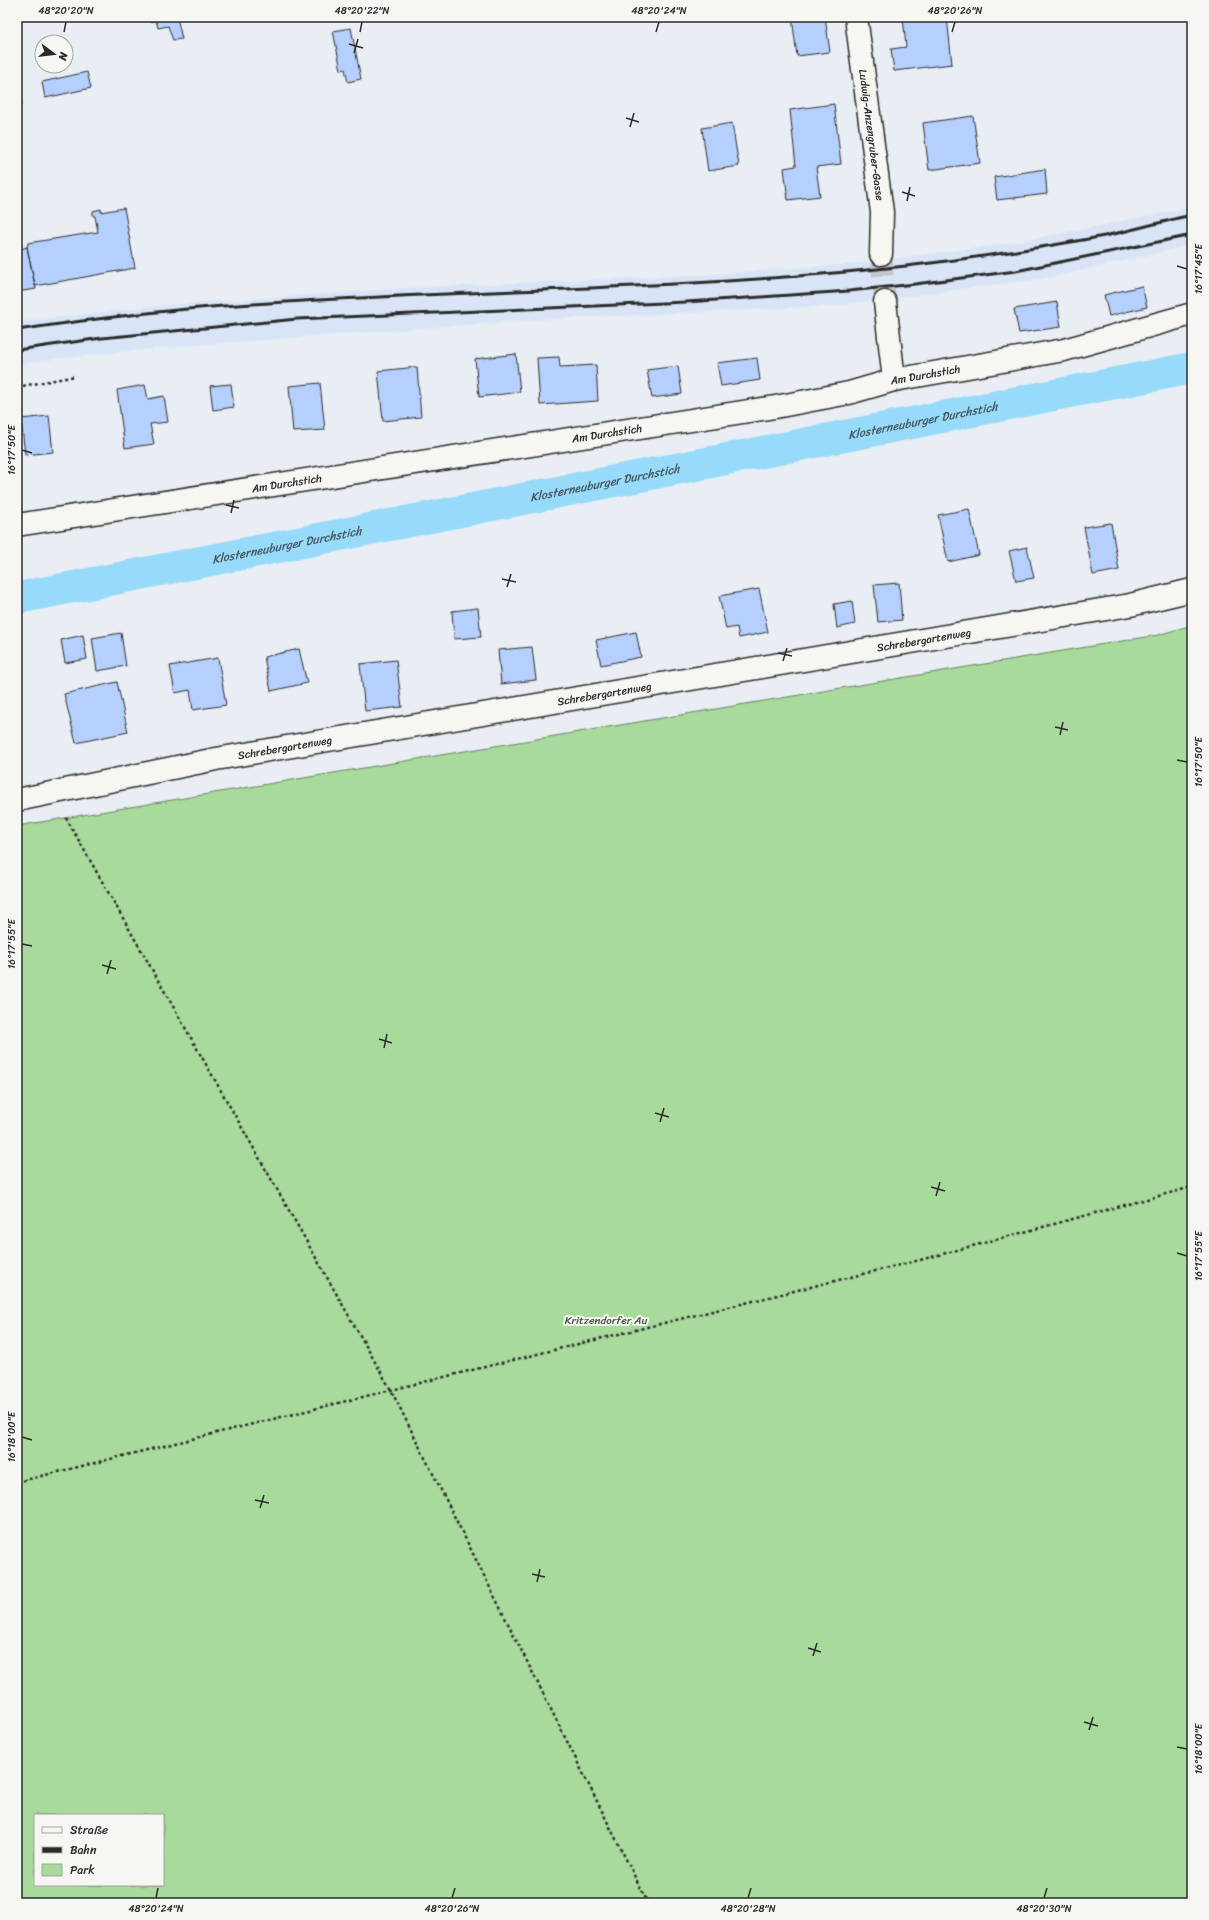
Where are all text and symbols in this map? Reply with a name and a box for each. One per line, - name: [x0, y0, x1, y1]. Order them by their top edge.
- text: 48°20'20"N: [38, 2, 94, 20]
- text: 48°20'22"N: [335, 2, 390, 20]
- text: 48°20'24"N: [631, 2, 687, 20]
- text: 48°20'26"N: [928, 2, 983, 20]
- north arrow: [34, 34, 74, 74]
- text: N: [53, 49, 74, 63]
- street label: Ludwig-Anzengruber-Gasse: [853, 68, 889, 202]
- text: 16°17'45"E: [1190, 243, 1208, 294]
- street label: Am Durchstich: [888, 359, 962, 391]
- water label: Klosterneuburger Durchstich: [846, 395, 1001, 446]
- street label: Am Durchstich: [570, 419, 644, 449]
- text: 16°17'50"E: [3, 424, 21, 475]
- water label: Klosterneuburger Durchstich: [528, 457, 683, 508]
- street label: Am Durchstich: [249, 469, 323, 498]
- water label: Klosterneuburger Durchstich: [210, 519, 365, 571]
- street label: Schrebergartenweg: [875, 623, 973, 658]
- street label: Schrebergartenweg: [556, 677, 654, 711]
- street label: Schrebergartenweg: [236, 731, 334, 765]
- text: 16°17'50"E: [1190, 736, 1208, 787]
- text: 16°17'55"E: [3, 918, 21, 969]
- text: 16°17'55"E: [1190, 1230, 1208, 1281]
- park label: Kritzendorfer Au: [565, 1311, 647, 1330]
- text: 16°18'00"E: [3, 1410, 21, 1462]
- text: 16°18'00"E: [1190, 1722, 1208, 1774]
- legend: [34, 1814, 164, 1886]
- text: Straße: [70, 1819, 108, 1841]
- text: Bahn: [70, 1839, 97, 1861]
- text: Park: [70, 1859, 95, 1881]
- text: 48°20'24"N: [128, 1900, 184, 1918]
- text: 48°20'26"N: [425, 1900, 480, 1918]
- text: 48°20'28"N: [720, 1900, 776, 1918]
- text: 48°20'30"N: [1016, 1900, 1072, 1918]

